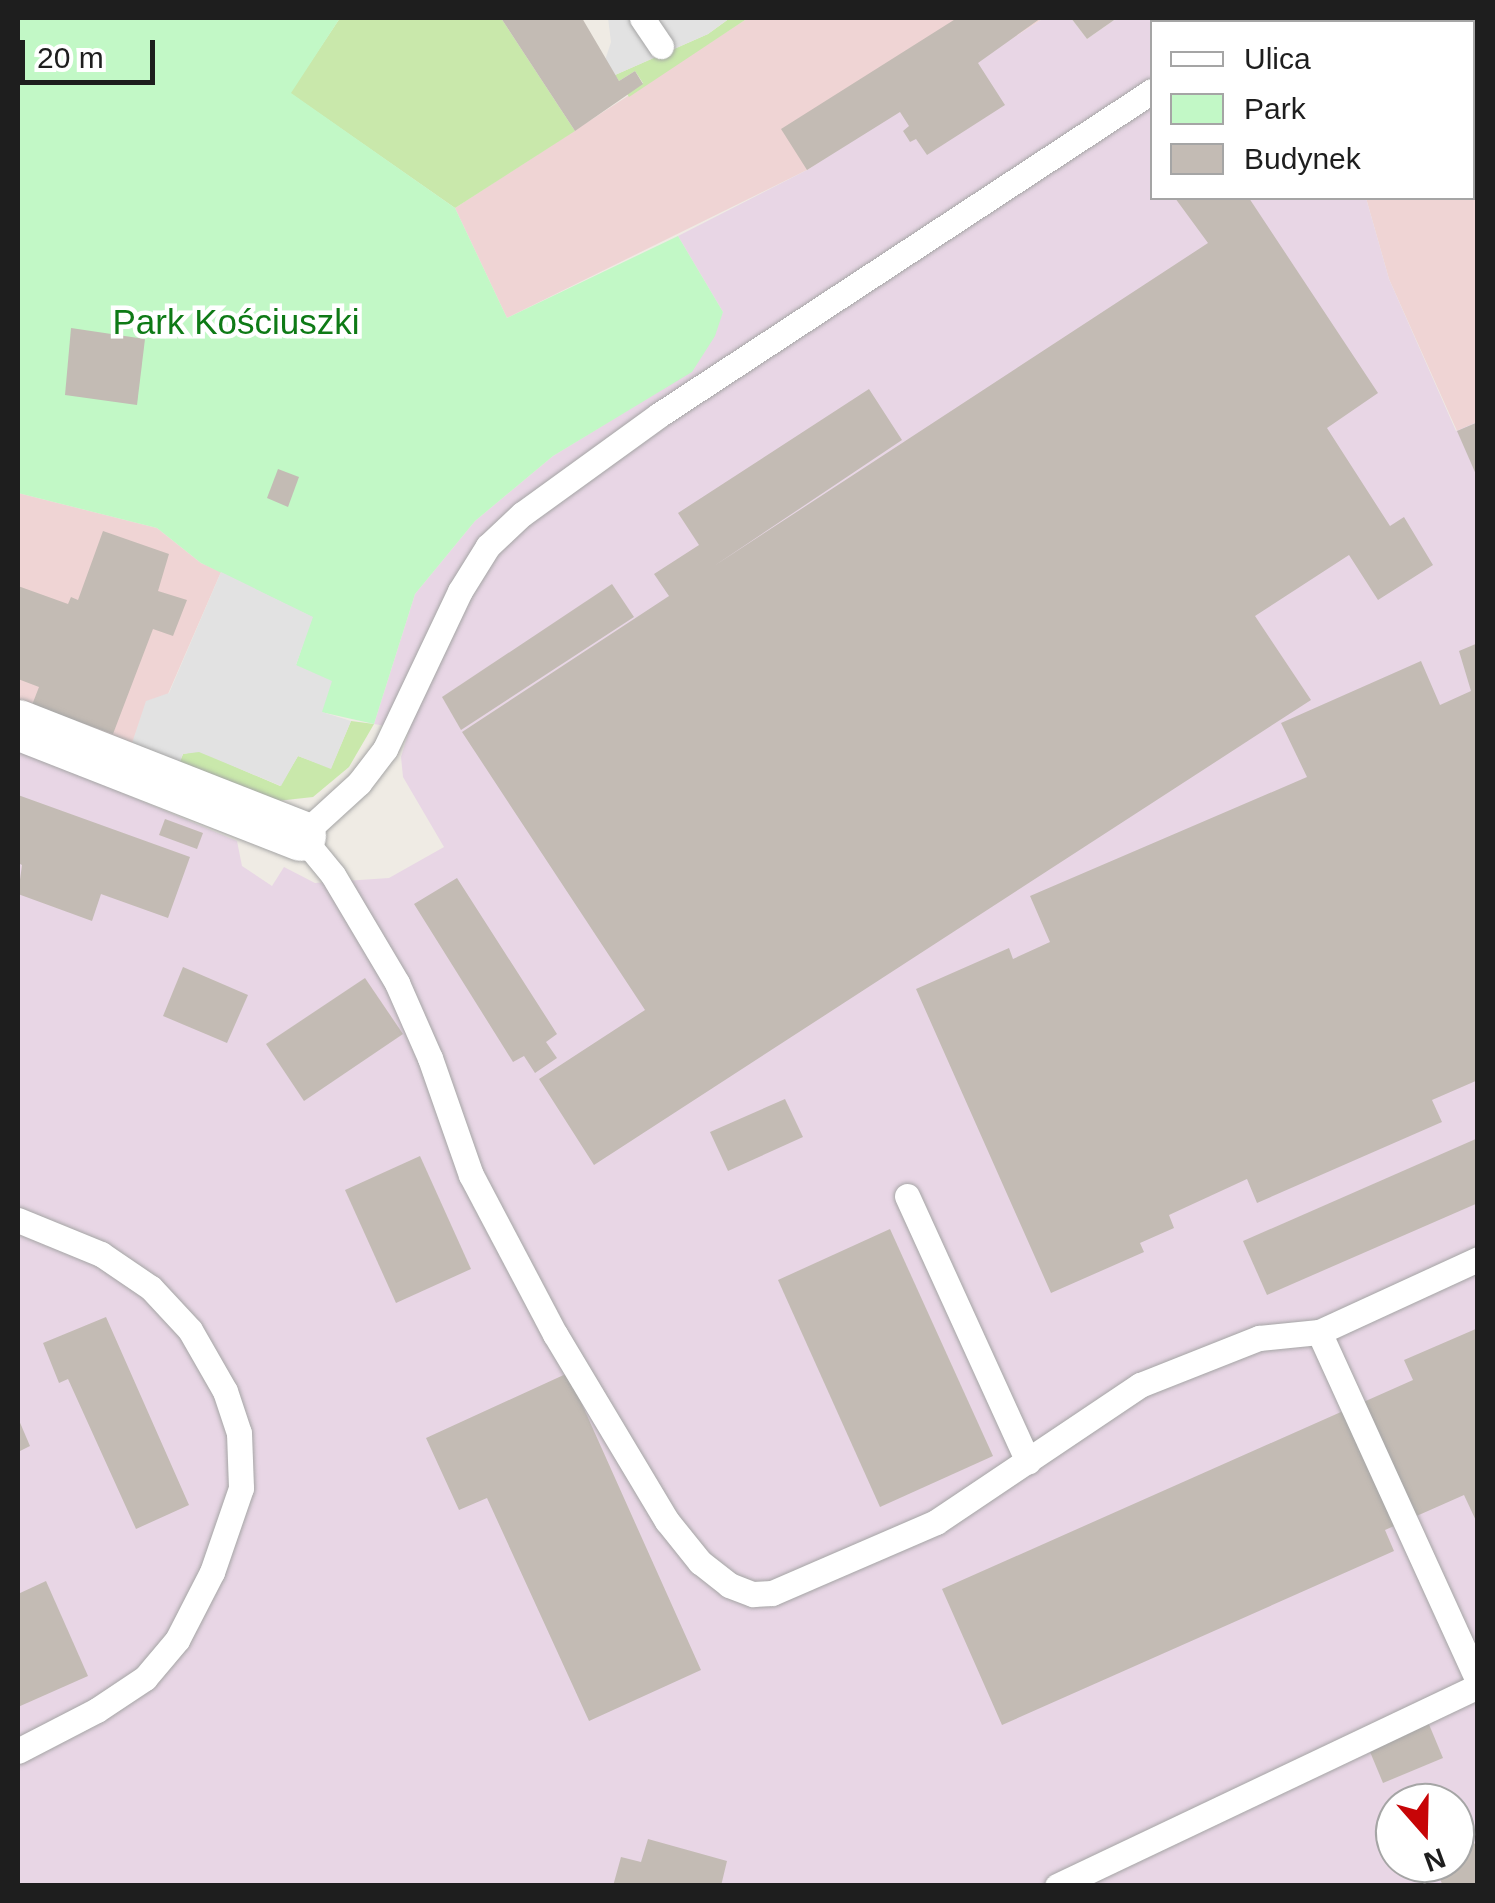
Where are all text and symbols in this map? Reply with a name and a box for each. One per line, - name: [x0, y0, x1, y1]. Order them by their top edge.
- scale bar: [25, 20, 160, 82]
- legend: [1150, 20, 1475, 200]
- text: 20 m: [37, 41, 104, 74]
- text: Ulica: [1244, 42, 1311, 75]
- text: Park: [1244, 92, 1306, 125]
- text: Budynek: [1244, 142, 1361, 175]
- park label: Park Kościuszki: [112, 301, 360, 343]
- north arrow: [1375, 1783, 1475, 1883]
- text: N: [1420, 1842, 1450, 1878]

